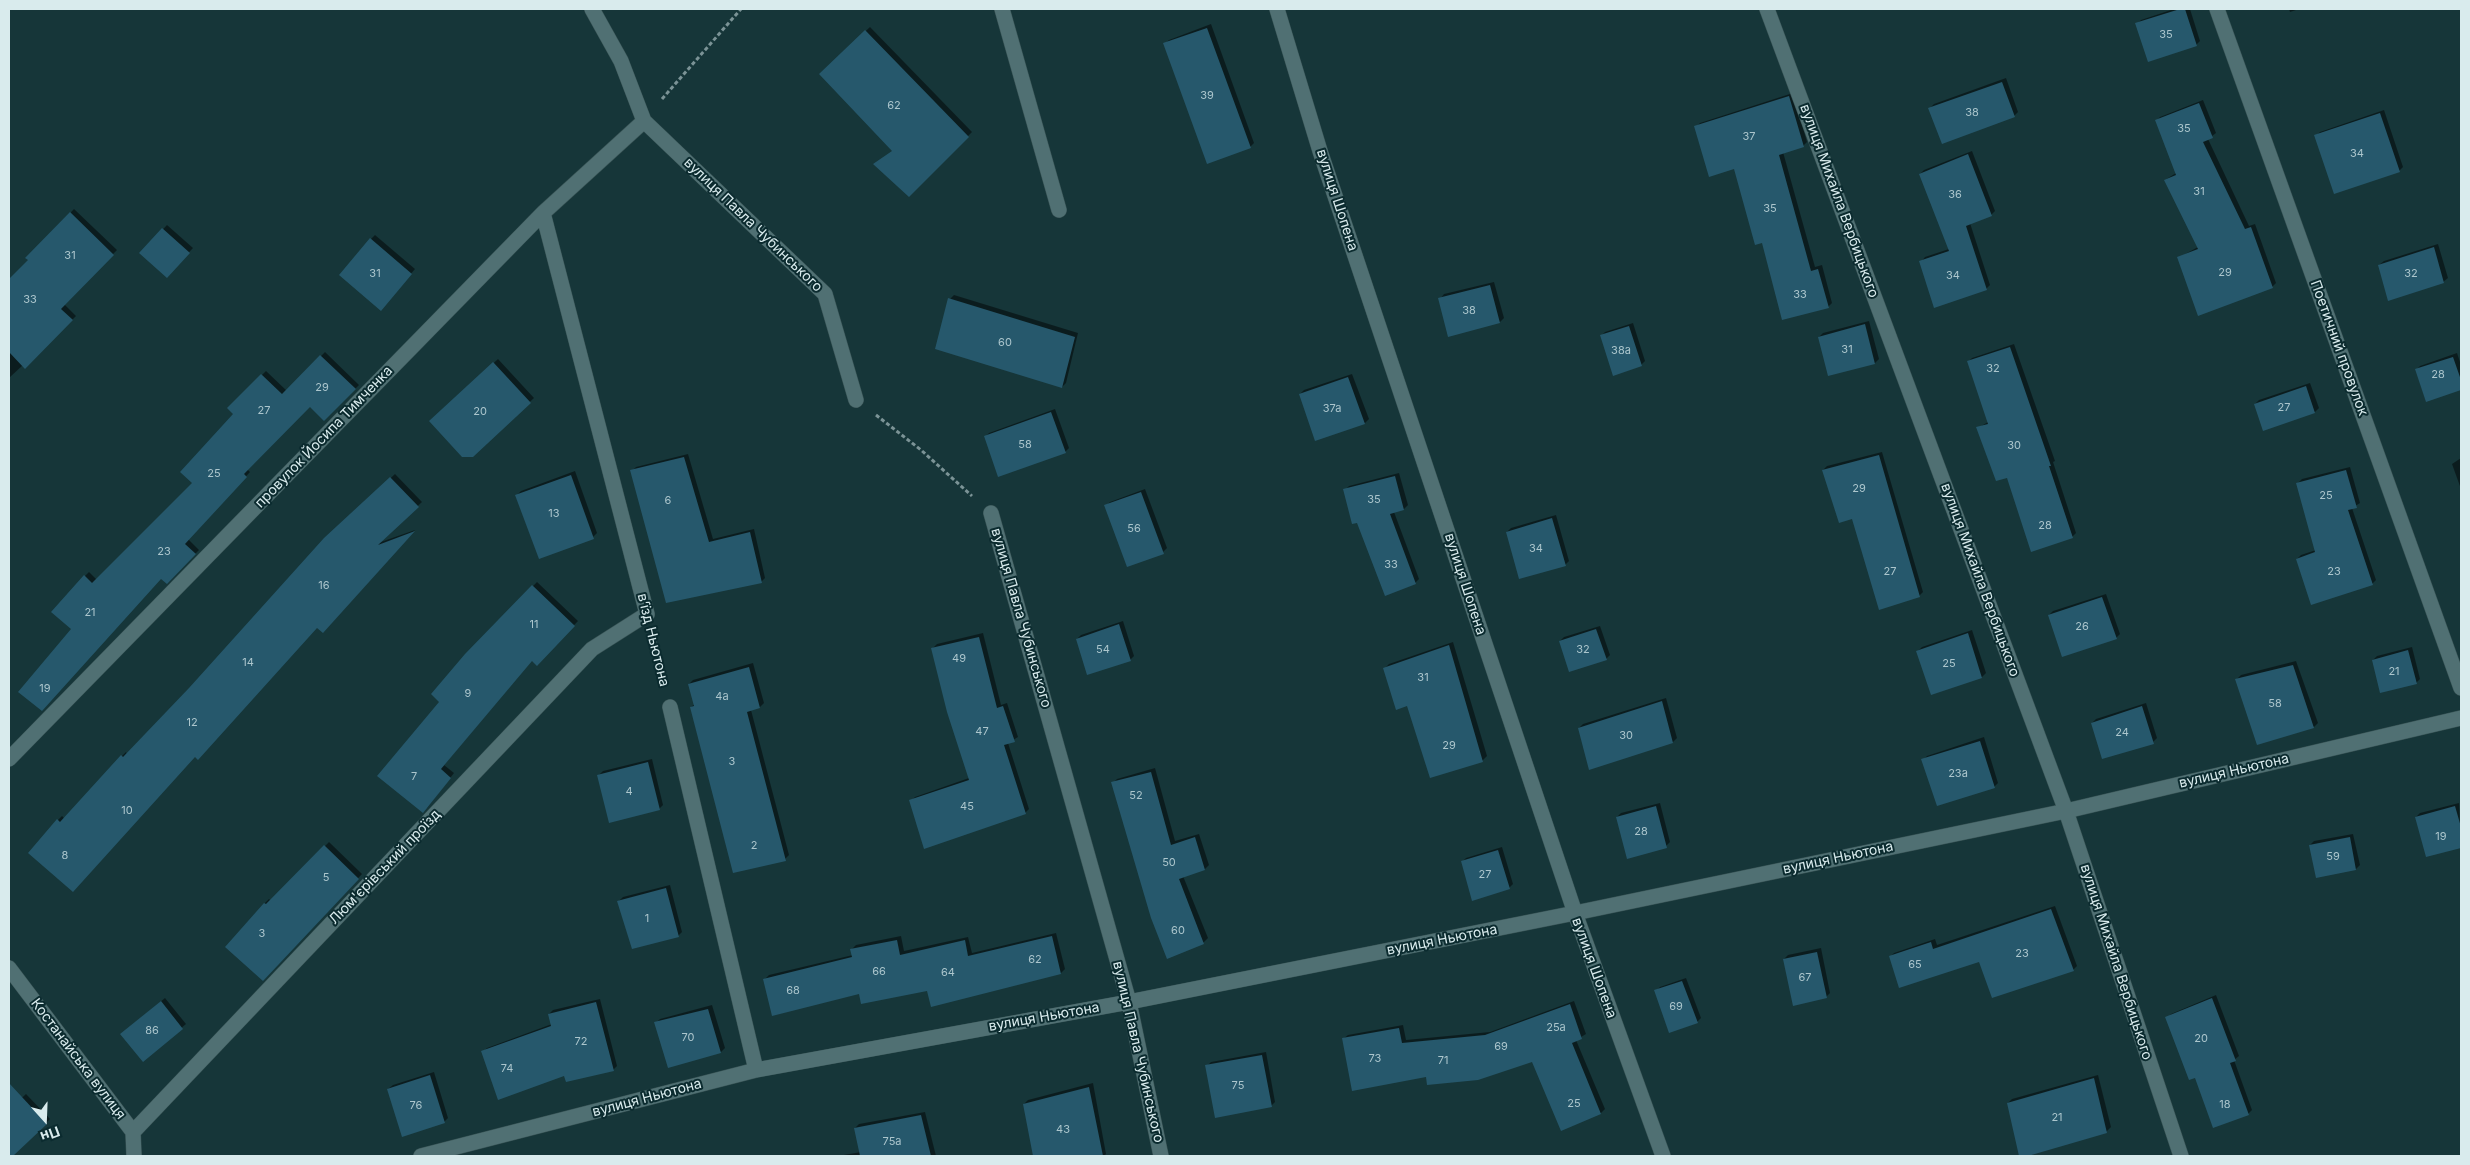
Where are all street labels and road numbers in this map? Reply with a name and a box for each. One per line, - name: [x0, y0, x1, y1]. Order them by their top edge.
- street label: вулиця Михайла Вербицького: [1796, 102, 1882, 300]
- street label: вулиця Шопена: [1313, 147, 1361, 253]
- street label: вулиця Павла Чубинського: [680, 154, 826, 296]
- street label: Поетичний провулок: [2307, 278, 2371, 418]
- street label: провулок Йосипа Тимченка: [252, 363, 396, 511]
- street label: вулиця Михайла Вербицького: [1937, 481, 2023, 679]
- street label: вулиця Павла Чубинського: [987, 526, 1055, 710]
- street label: вулиця Шопена: [1441, 531, 1489, 637]
- street label: в’їзд Ньютона: [633, 592, 673, 688]
- street label: вулиця Ньютона: [2177, 750, 2291, 792]
- street label: Люм'єрівський проїзд: [326, 806, 444, 928]
- street label: вулиця Ньютона: [1781, 838, 1895, 878]
- street label: вулиця Михайла Вербицького: [2076, 862, 2156, 1062]
- street label: вулиця Шопена: [1568, 915, 1620, 1021]
- street label: вулиця Ньютона: [1385, 921, 1499, 959]
- street label: вулиця Павла Чубинського: [1109, 960, 1167, 1144]
- street label: Костанайська вулиця: [27, 995, 129, 1123]
- street label: вулиця Ньютона: [987, 999, 1101, 1035]
- street label: вулиця Ньютона: [591, 1075, 703, 1121]

